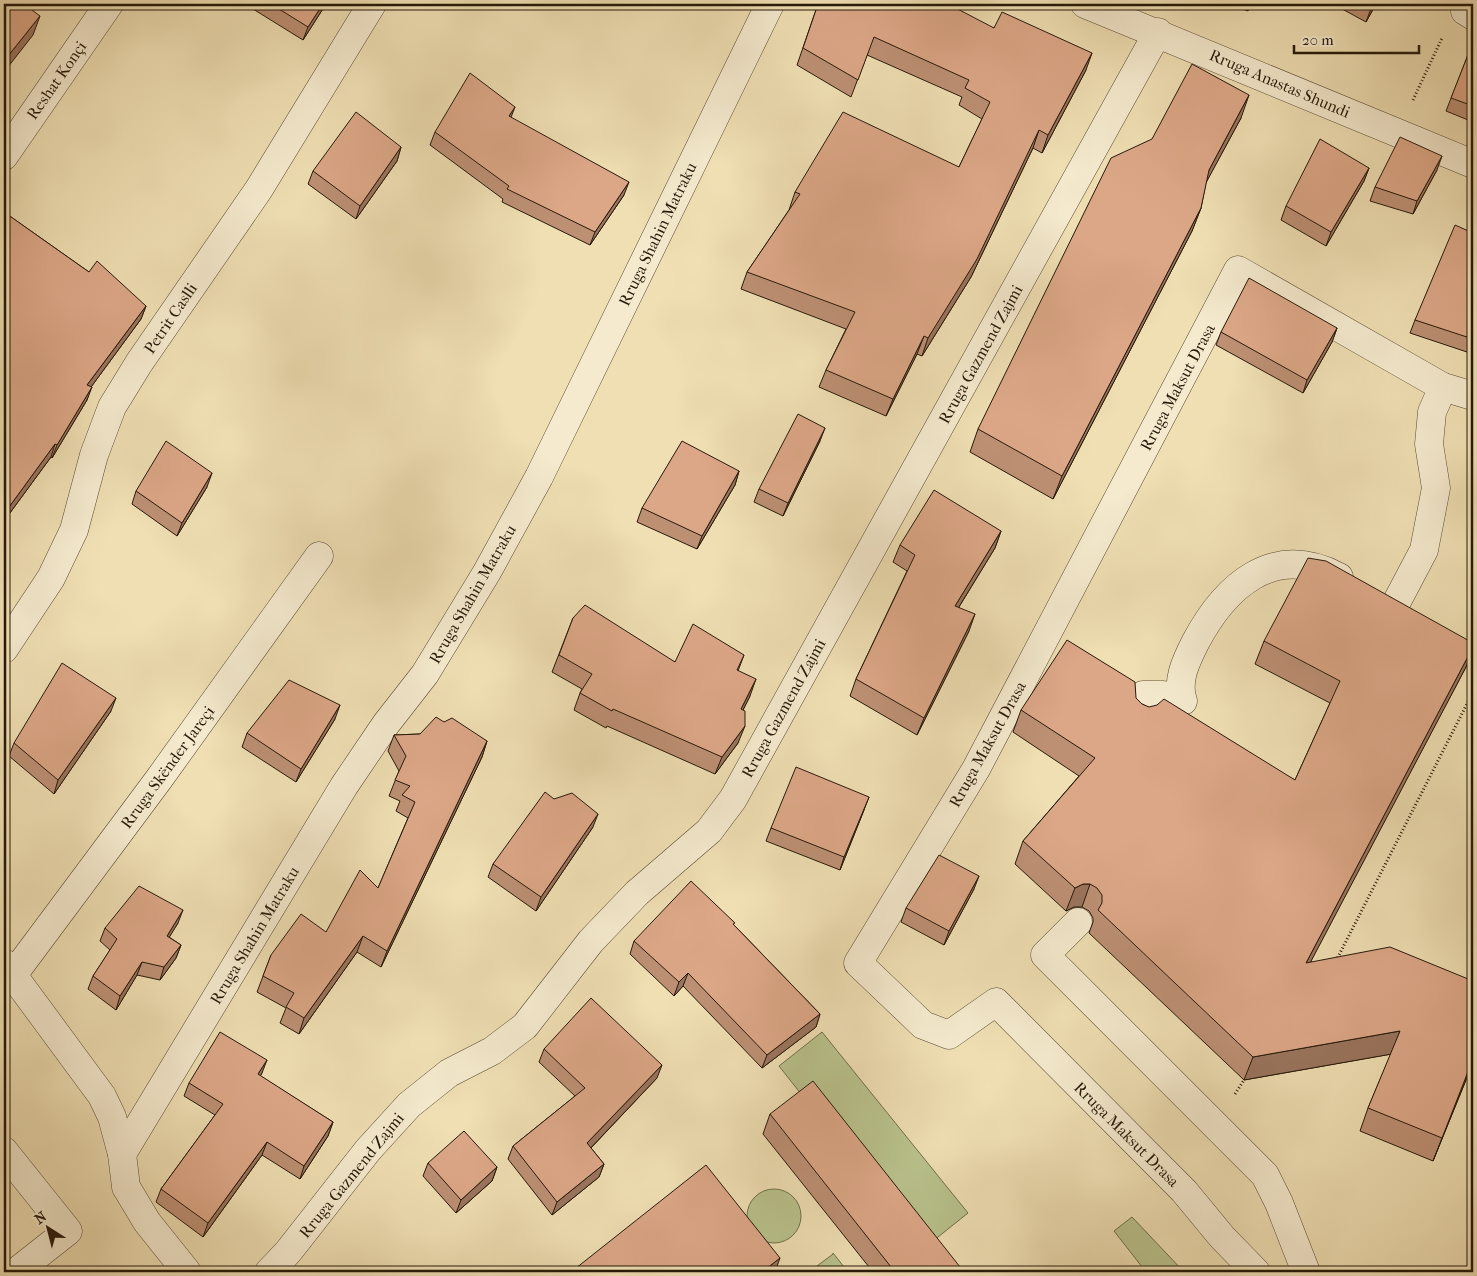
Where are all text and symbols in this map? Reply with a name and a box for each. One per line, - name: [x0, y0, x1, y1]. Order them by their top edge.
- scale bar: [1294, 22, 1420, 54]
- text: 20 m: [1302, 31, 1334, 49]
- street label: Reshat Konçi: [23, 37, 90, 123]
- street label: Rruga Anastas Shundi: [1207, 45, 1353, 122]
- street label: Rruga Shahin Matraku: [614, 159, 700, 309]
- street label: Petrit Caslli: [140, 279, 201, 357]
- street label: Rruga Gazmend Zajmi: [934, 281, 1027, 427]
- street label: Rruga Maksut Drasa: [1136, 320, 1219, 454]
- street label: Rruga Shahin Matraku: [425, 521, 520, 667]
- street label: Rruga Gazmend Zajmi: [737, 635, 830, 781]
- street label: Rruga Maksut Drasa: [945, 678, 1030, 810]
- street label: Rruga Skënder Jareçi: [117, 702, 218, 832]
- street label: Rruga Shahin Matraku: [206, 863, 303, 1008]
- street label: Rruga Maksut Drasa: [1070, 1078, 1184, 1191]
- street label: Rruga Gazmend Zajmi: [295, 1109, 408, 1242]
- north arrow: [22, 1204, 72, 1254]
- text: N: [31, 1208, 50, 1228]

